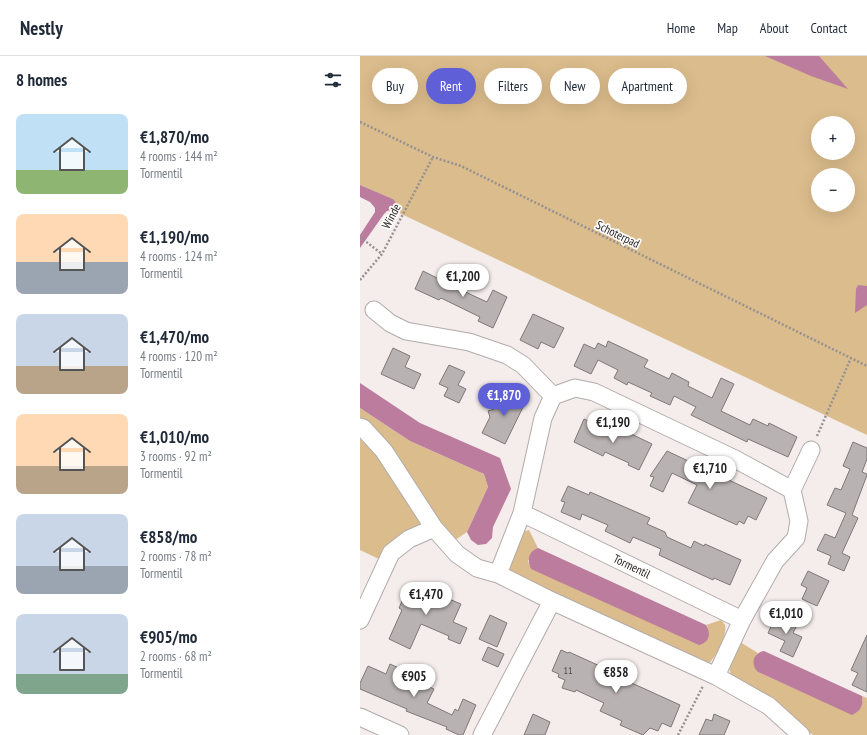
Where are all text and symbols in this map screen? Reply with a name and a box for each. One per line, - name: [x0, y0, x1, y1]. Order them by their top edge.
- text: Nestly: [20, 16, 63, 40]
- text: Home: [667, 19, 695, 37]
- text: Map: [717, 19, 738, 37]
- text: About: [760, 19, 789, 37]
- text: Contact: [811, 19, 847, 37]
- chip: Buy: [372, 68, 418, 104]
- chip: Rent: [426, 68, 476, 104]
- chip: Filters: [484, 68, 542, 104]
- chip: New: [550, 68, 600, 104]
- chip: Apartment: [608, 68, 687, 104]
- text: 8 homes: [16, 69, 67, 91]
- icon: filters: [322, 69, 344, 91]
- map controls: [811, 116, 855, 212]
- button: +: [811, 116, 855, 160]
- text: €1,870/mo: [140, 126, 209, 148]
- icon: home: [48, 130, 96, 178]
- text: 4 rooms · 144 m²: [140, 148, 218, 165]
- text: Tormentil: [140, 165, 183, 182]
- button: −: [811, 168, 855, 212]
- street label: Winde: [378, 201, 404, 231]
- street label: Schoterpad: [594, 217, 642, 251]
- text: €1,190/mo: [140, 226, 209, 248]
- icon: home: [48, 230, 96, 278]
- text: 4 rooms · 124 m²: [140, 248, 218, 265]
- pin: €1,200: [430, 264, 496, 298]
- text: Tormentil: [140, 265, 183, 282]
- text: €1,200: [446, 268, 480, 285]
- text: €1,470/mo: [140, 326, 209, 348]
- icon: home: [48, 330, 96, 378]
- text: 4 rooms · 120 m²: [140, 348, 218, 365]
- text: Tormentil: [140, 365, 183, 382]
- pin: €1,870: [471, 383, 537, 417]
- text: €1,870: [487, 387, 521, 404]
- pin: €1,190: [580, 410, 646, 444]
- text: €1,190: [596, 414, 630, 431]
- text: €1,010/mo: [140, 426, 209, 448]
- icon: home: [48, 430, 96, 478]
- text: 3 rooms · 92 m²: [140, 448, 212, 465]
- pin: €1,710: [677, 456, 743, 490]
- text: €1,710: [693, 460, 727, 477]
- text: Tormentil: [140, 465, 183, 482]
- text: €858/mo: [140, 526, 197, 548]
- icon: home: [48, 530, 96, 578]
- text: 2 rooms · 78 m²: [140, 548, 212, 565]
- street label: Tormentil: [611, 551, 653, 581]
- text: Tormentil: [140, 565, 183, 582]
- pin: €1,470: [393, 582, 459, 616]
- text: €1,470: [409, 586, 443, 603]
- pin: €1,010: [753, 601, 819, 635]
- text: €1,010: [769, 605, 803, 622]
- text: €905/mo: [140, 626, 197, 648]
- icon: home: [48, 630, 96, 678]
- text: 2 rooms · 68 m²: [140, 648, 212, 665]
- pin: €858: [592, 660, 640, 694]
- pin: €905: [390, 664, 438, 698]
- house number: 11: [564, 664, 573, 677]
- text: €858: [604, 664, 628, 681]
- text: Tormentil: [140, 665, 183, 682]
- text: €905: [402, 668, 426, 685]

